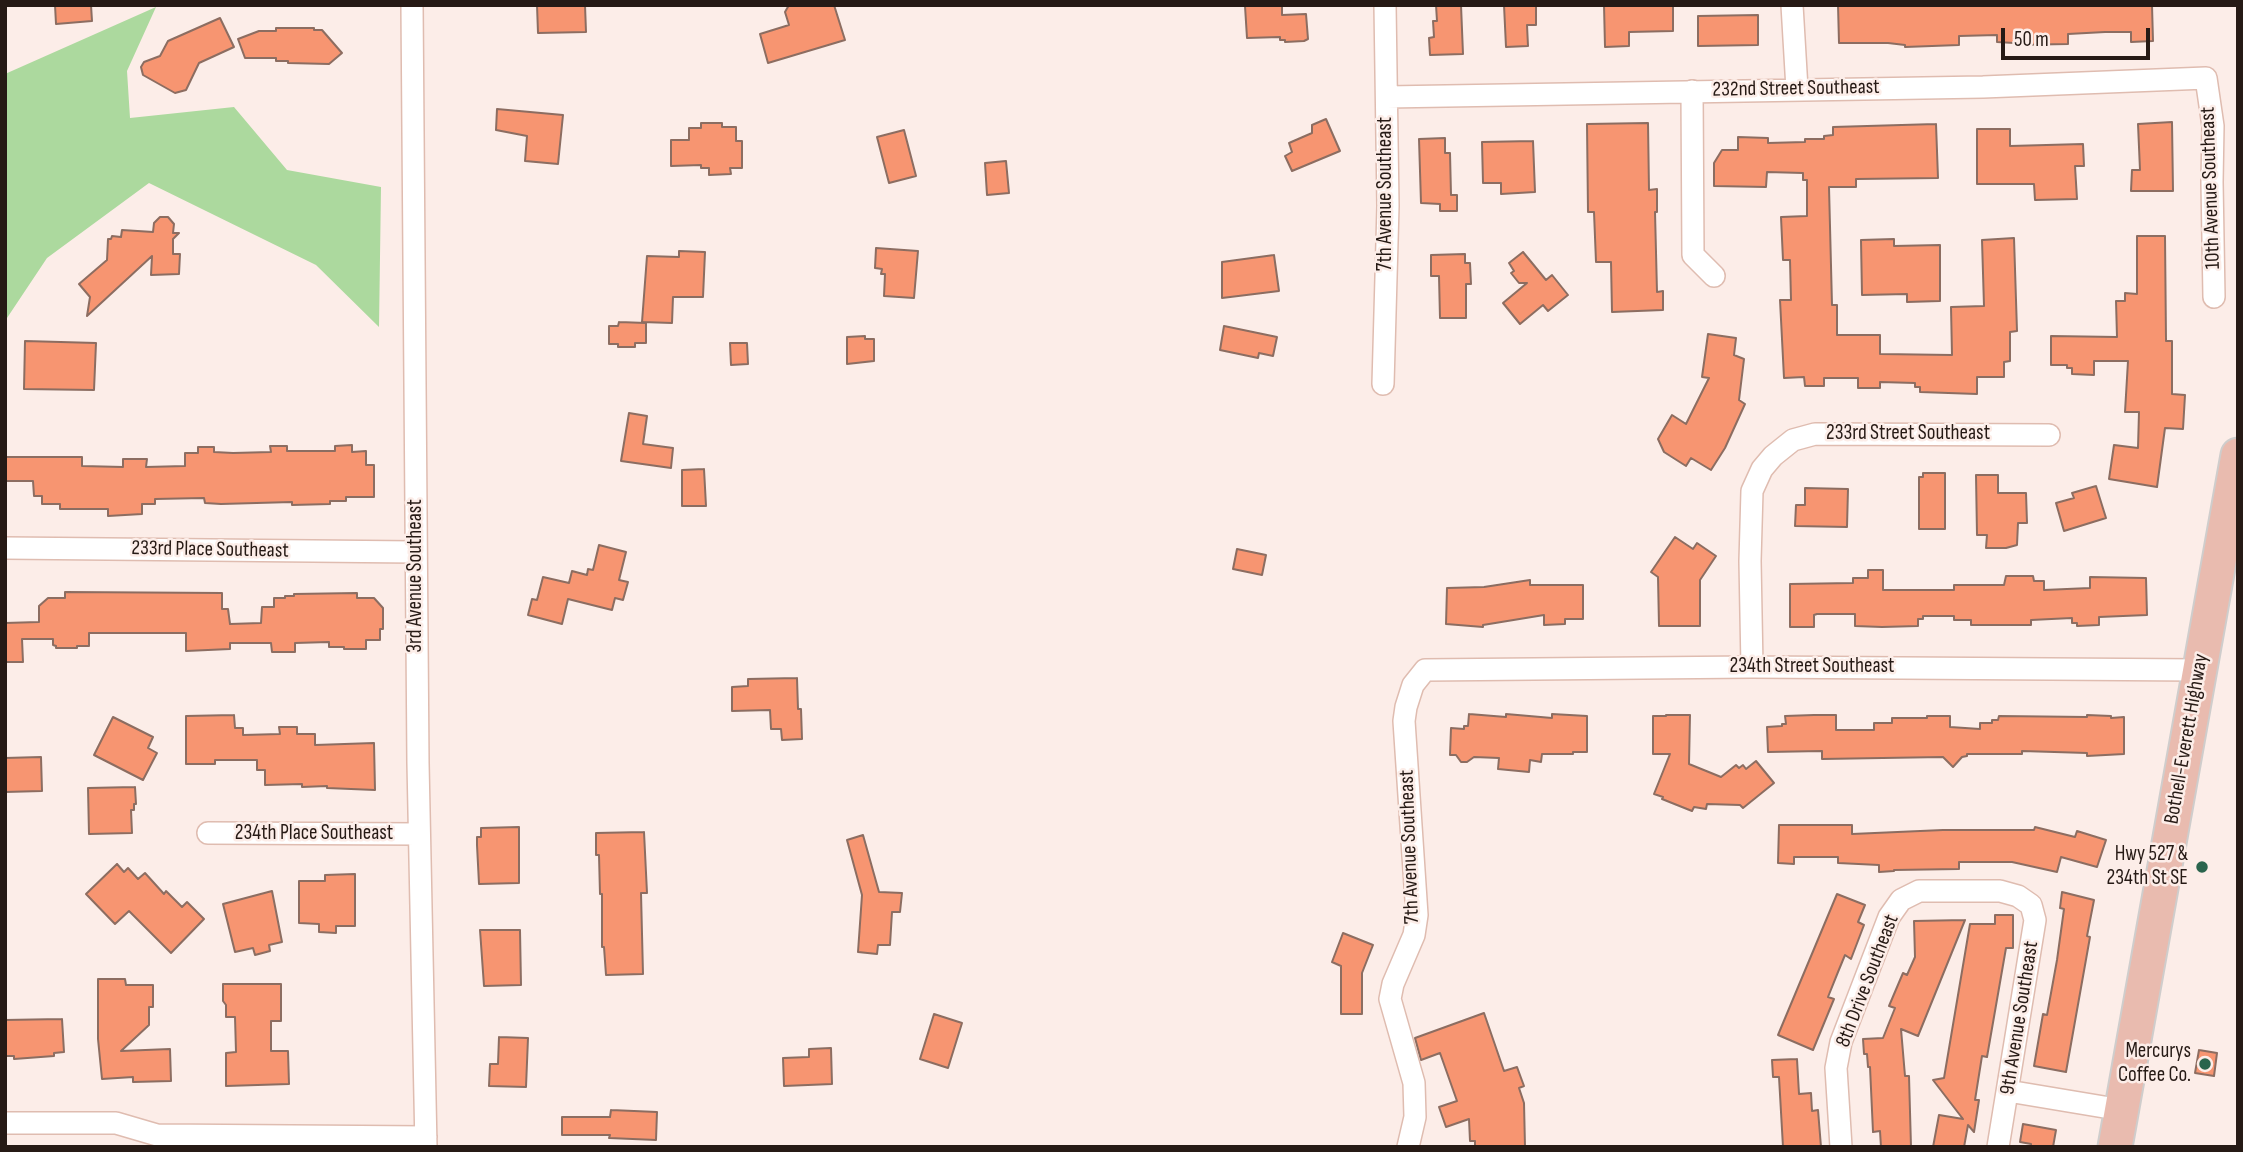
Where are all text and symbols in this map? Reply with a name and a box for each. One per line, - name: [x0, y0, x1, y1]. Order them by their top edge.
- scale bar: [2005, 14, 2154, 58]
- text: 50 m: [2014, 27, 2049, 52]
- street label: 232nd Street Southeast: [1712, 75, 1880, 103]
- street label: 10th Avenue Southeast: [2196, 106, 2226, 270]
- street label: 7th Avenue Southeast: [1373, 117, 1399, 271]
- street label: 233rd Street Southeast: [1826, 421, 1990, 447]
- street label: 3rd Avenue Southeast: [403, 499, 429, 653]
- street label: 233rd Place Southeast: [131, 536, 289, 564]
- street label: Bothell-Everett Highway: [2160, 652, 2214, 826]
- street label: 234th Street Southeast: [1729, 654, 1895, 680]
- street label: 7th Avenue Southeast: [1395, 769, 1425, 925]
- street label: 234th Place Southeast: [235, 821, 393, 847]
- place label: Hwy 527 & 234th St SE: [2107, 842, 2188, 892]
- marker: Hwy 527 & 234th St SE: [2194, 859, 2210, 875]
- street label: 8th Drive Southeast: [1831, 911, 1905, 1051]
- street label: 9th Avenue Southeast: [1995, 939, 2045, 1097]
- place label: Mercurys Coffee Co.: [2118, 1039, 2191, 1089]
- marker: Mercurys Coffee Co.: [2197, 1056, 2213, 1072]

